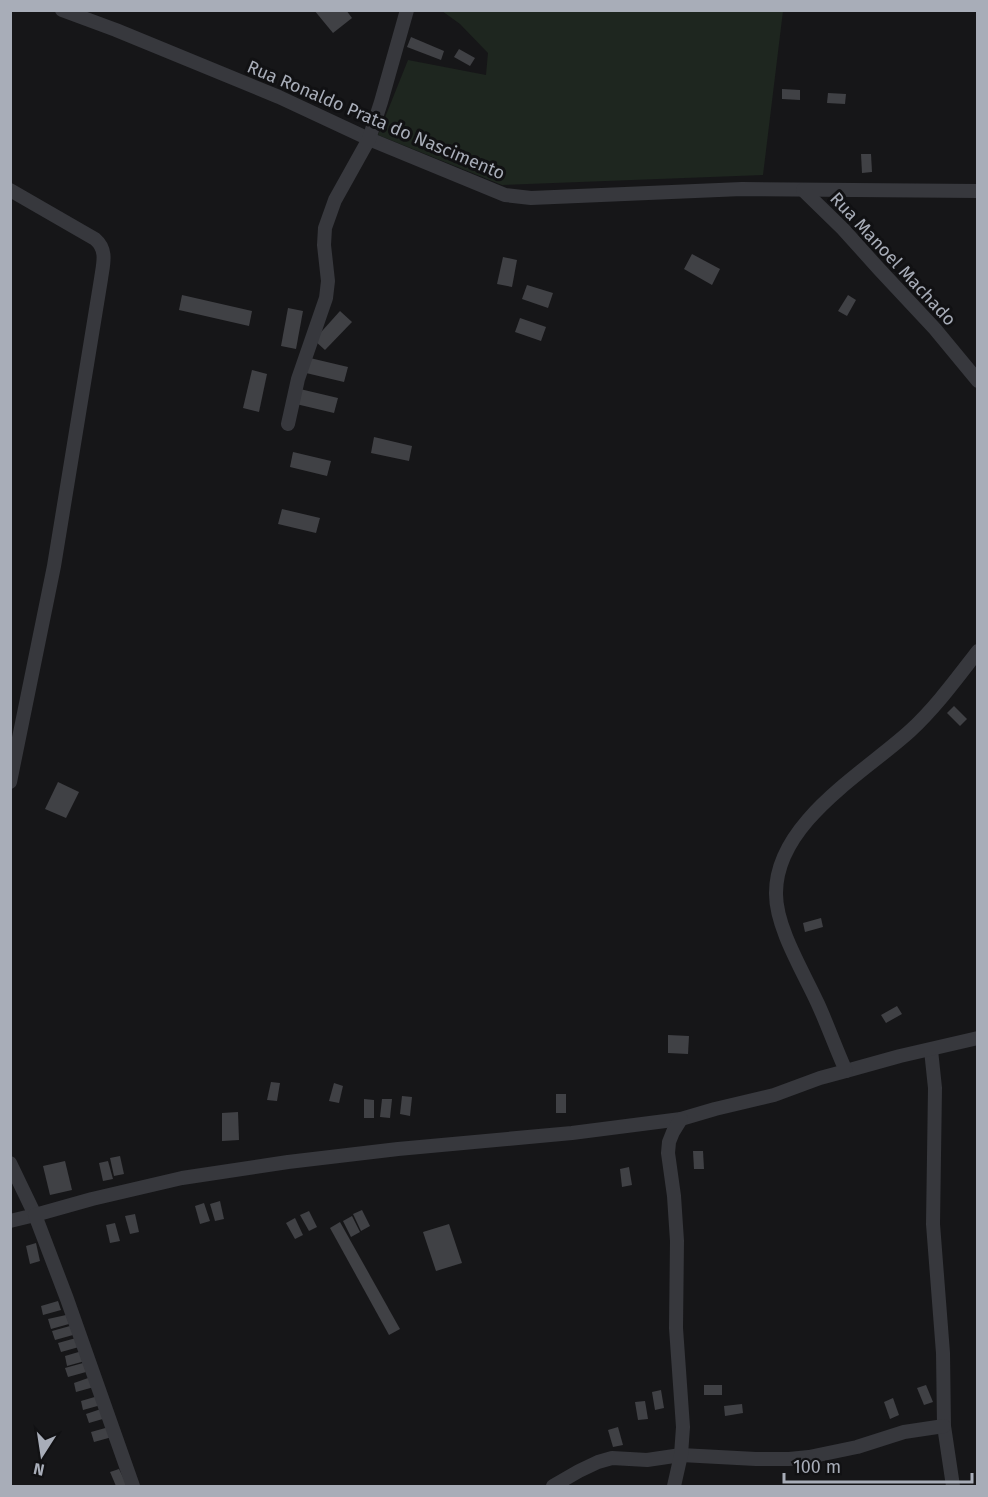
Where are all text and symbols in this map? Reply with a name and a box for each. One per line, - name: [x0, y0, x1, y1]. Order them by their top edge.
- street label: Rua Ronaldo Prata do Nascimento: [244, 56, 508, 184]
- street label: Rua Manoel Machado: [825, 188, 961, 330]
- north arrow: [12, 1425, 72, 1485]
- scale bar: [784, 1446, 972, 1484]
- text: 100 m: [793, 1456, 841, 1478]
- text: N: [32, 1459, 46, 1480]

